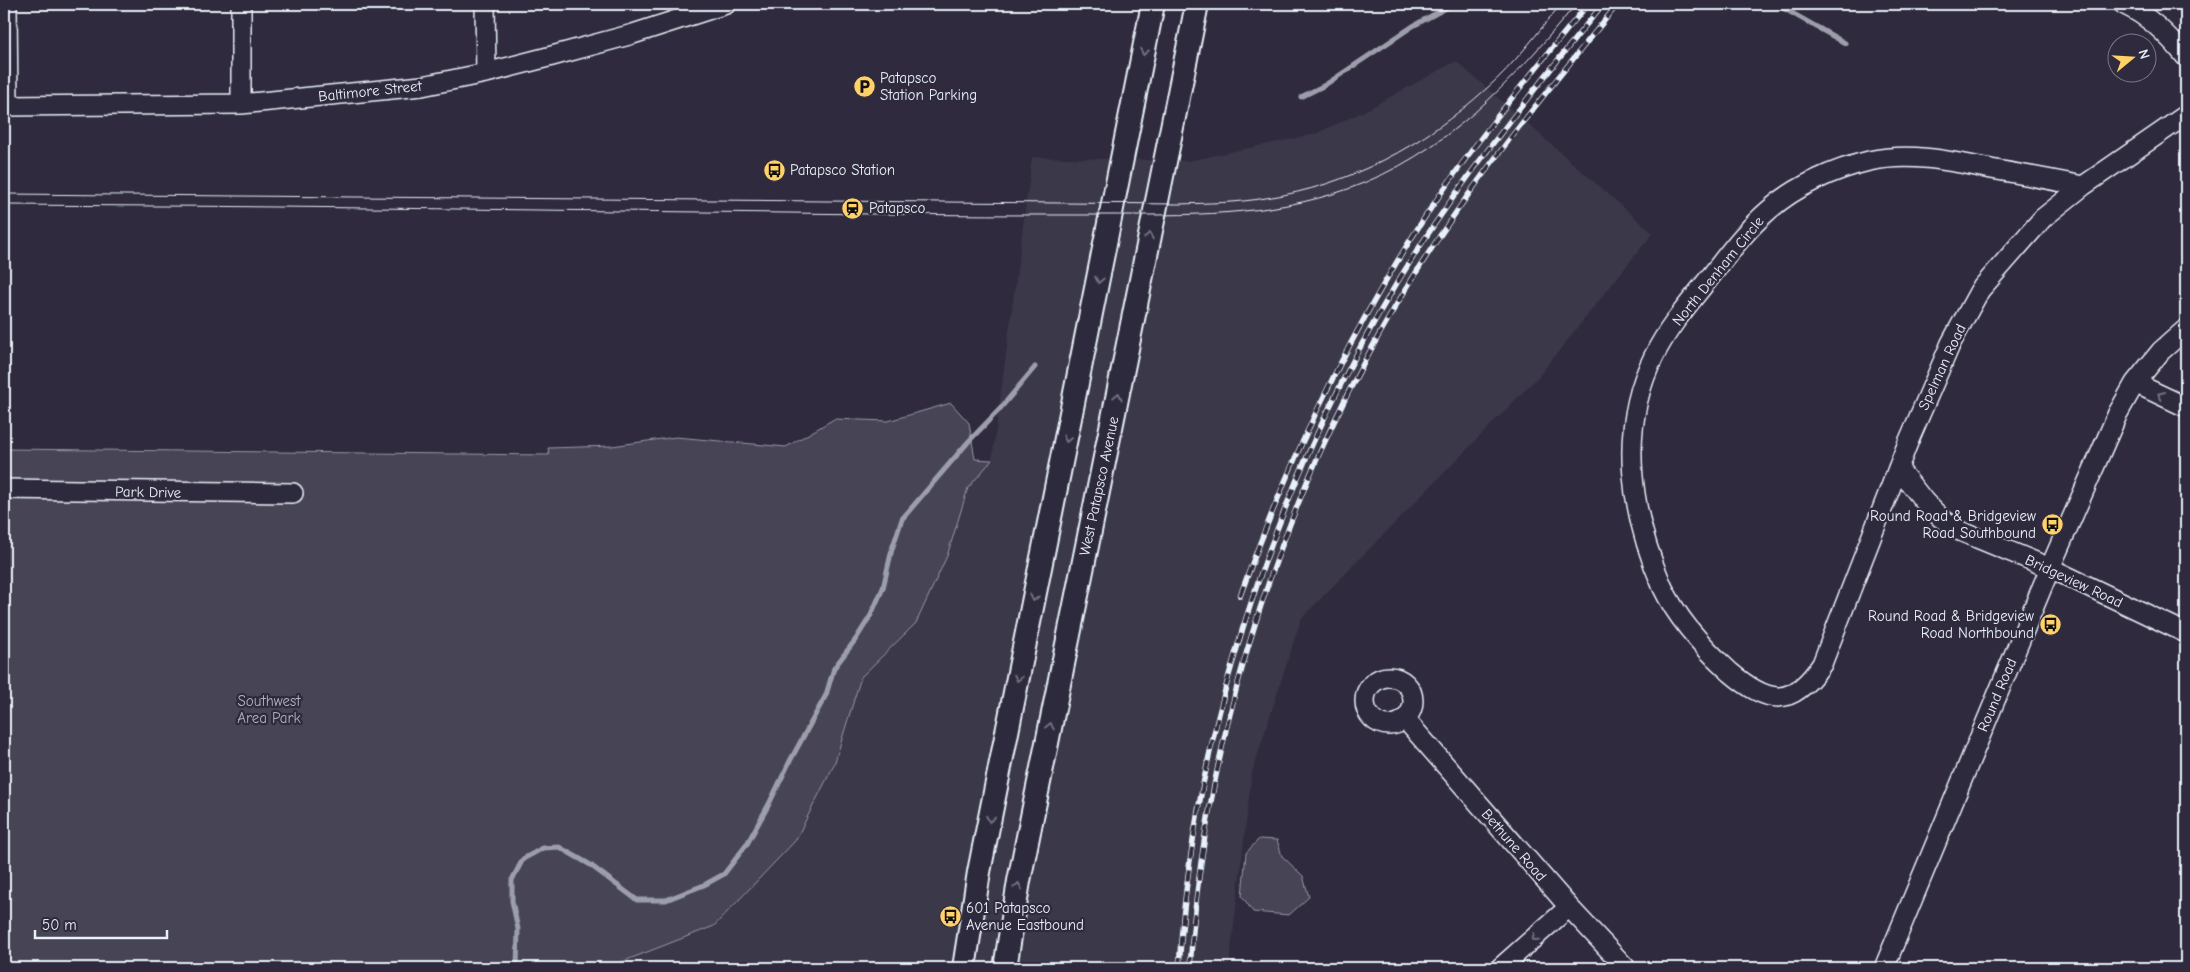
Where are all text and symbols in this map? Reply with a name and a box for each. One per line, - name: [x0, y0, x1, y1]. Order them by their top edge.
- north arrow: [2108, 32, 2158, 82]
- one-way arrow: [1139, 47, 1150, 56]
- text: N: [2134, 47, 2153, 61]
- place label: Patapsco Station Parking: [880, 69, 977, 104]
- parking icon: Patapsco Station Parking: [852, 75, 876, 99]
- street label: Baltimore Street: [317, 77, 423, 105]
- bus stop icon: Patapsco Station: [762, 158, 786, 182]
- place label: Patapsco Station: [790, 161, 895, 179]
- station icon: Patapsco: [841, 196, 865, 220]
- place label: Patapsco: [869, 199, 925, 217]
- street label: North Denham Circle: [1668, 212, 1768, 329]
- one-way arrow: [1144, 232, 1154, 241]
- one-way arrow: [1094, 275, 1105, 284]
- street label: Spelman Road: [1914, 321, 1970, 413]
- one-way arrow: [1112, 391, 1122, 400]
- one-way arrow: [2157, 391, 2166, 402]
- street label: West Patapsco Avenue: [1075, 414, 1123, 557]
- one-way arrow: [1062, 435, 1073, 443]
- street label: Park Drive: [115, 482, 182, 502]
- place label: Round Road & Bridgeview Road Southbound: [1870, 507, 2036, 542]
- bus stop icon: Round Road & Bridgeview Road Southbound: [2040, 513, 2064, 537]
- street label: Bridgeview Road: [2022, 551, 2126, 611]
- one-way arrow: [1030, 594, 1040, 603]
- place label: Round Road & Bridgeview Road Northbound: [1868, 607, 2034, 642]
- bus stop icon: Round Road & Bridgeview Road Northbound: [2038, 613, 2062, 637]
- street label: Round Road: [1973, 656, 2021, 734]
- one-way arrow: [1013, 673, 1024, 682]
- park label: Southwest Area Park: [237, 692, 301, 727]
- one-way arrow: [1044, 722, 1055, 731]
- street label: Bethune Road: [1478, 805, 1550, 885]
- one-way arrow: [985, 814, 995, 823]
- one-way arrow: [1013, 881, 1023, 890]
- place label: 601 Patapsco Avenue Eastbound: [966, 899, 1084, 934]
- bus stop icon: 601 Patapsco Avenue Eastbound: [938, 905, 962, 929]
- scale bar: [35, 907, 168, 939]
- text: 50 m: [42, 916, 77, 934]
- one-way arrow: [1531, 932, 1540, 941]

